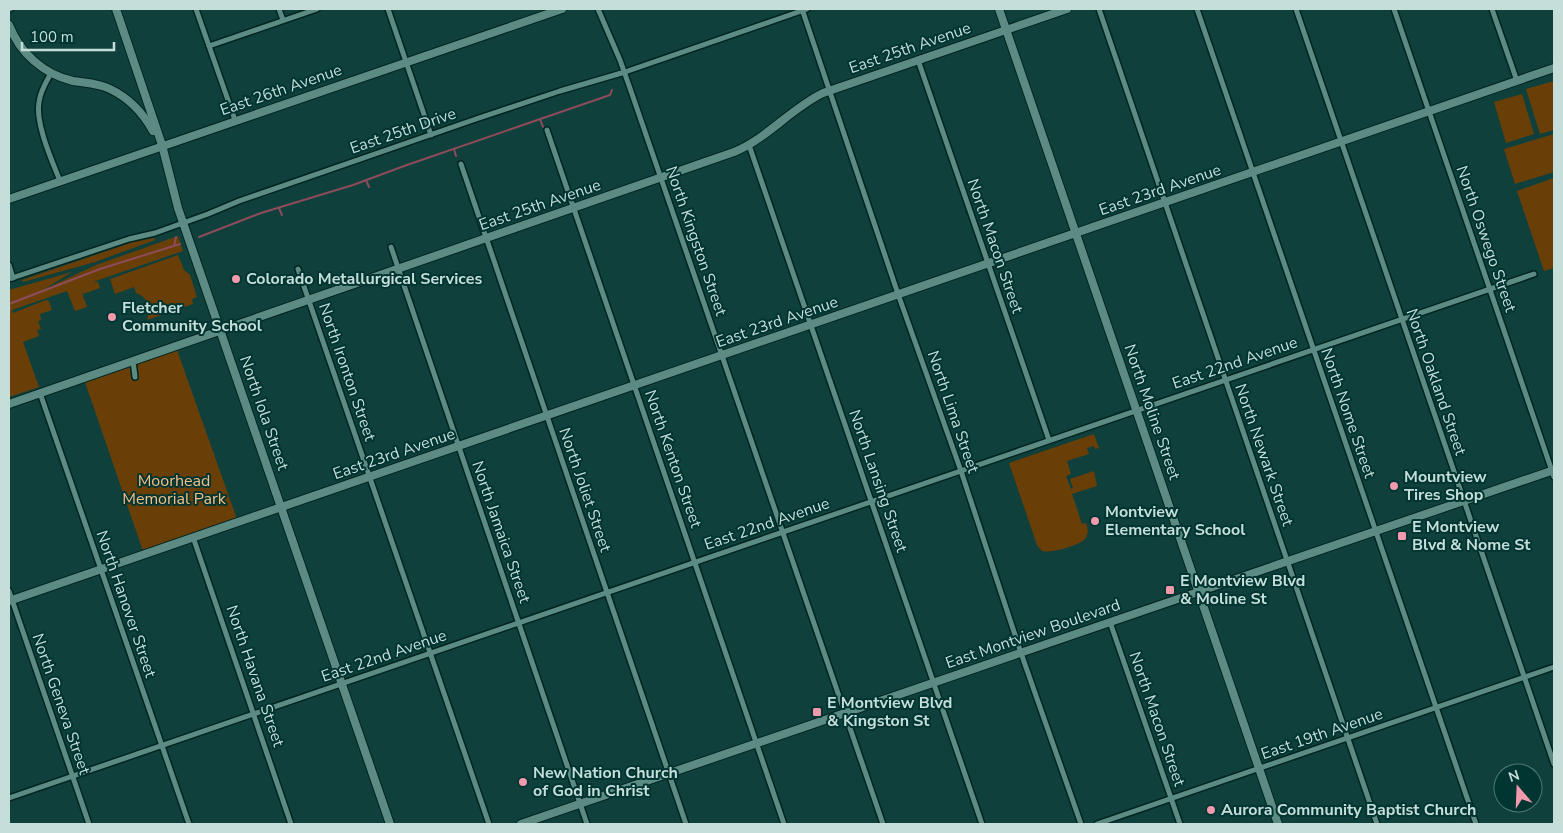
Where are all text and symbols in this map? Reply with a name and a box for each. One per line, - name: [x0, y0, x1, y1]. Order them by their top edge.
- street label: East 25th Avenue: [846, 17, 974, 79]
- scale bar: [22, 20, 115, 52]
- text: 100 m: [30, 27, 74, 47]
- street label: East 26th Avenue: [217, 59, 345, 121]
- street label: East 25th Drive: [347, 103, 459, 159]
- street label: East 23rd Avenue: [1096, 159, 1224, 221]
- street label: North Kingston Street: [660, 163, 732, 319]
- street label: North Oswego Street: [1451, 163, 1521, 315]
- street label: East 25th Avenue: [476, 174, 604, 236]
- street label: North Macon Street: [962, 176, 1028, 317]
- place label: Colorado Metallurgical Services: [246, 268, 482, 290]
- marker: Colorado Metallurgical Services: [230, 273, 242, 285]
- street label: East 23rd Avenue: [713, 291, 841, 353]
- place label: Fletcher Community School: [122, 297, 262, 337]
- street label: North Ironton Street: [313, 300, 381, 444]
- street label: North Oakland Street: [1401, 306, 1472, 459]
- marker: Fletcher Community School: [106, 311, 118, 323]
- street label: East 22nd Avenue: [1169, 331, 1301, 395]
- street label: North Moline Street: [1118, 341, 1186, 483]
- street label: North Nome Street: [1315, 345, 1381, 481]
- street label: North Lima Street: [922, 348, 984, 476]
- street label: North Iola Street: [234, 353, 294, 474]
- street label: North Newark Street: [1229, 381, 1299, 529]
- street label: North Kenton Street: [639, 387, 707, 531]
- street label: North Lansing Street: [843, 407, 913, 556]
- street label: East 23rd Avenue: [330, 423, 458, 485]
- street label: North Joliet Street: [553, 425, 617, 555]
- street label: North Jamaica Street: [466, 458, 536, 606]
- place label: Mountview Tires Shop: [1404, 466, 1487, 506]
- park label: Moorhead Memorial Park: [122, 470, 227, 510]
- marker: Mountview Tires Shop: [1388, 480, 1400, 492]
- street label: East 22nd Avenue: [701, 492, 833, 556]
- place label: Montview Elementary School: [1105, 501, 1245, 541]
- marker: Montview Elementary School: [1089, 515, 1101, 527]
- place label: E Montview Blvd & Nome St: [1412, 516, 1531, 556]
- street label: North Hanover Street: [90, 527, 162, 681]
- marker: E Montview Blvd & Nome St: [1396, 530, 1408, 542]
- place label: E Montview Blvd & Moline St: [1180, 570, 1305, 610]
- marker: E Montview Blvd & Moline St: [1164, 584, 1176, 596]
- street label: East Montview Boulevard: [943, 594, 1123, 674]
- street label: North Havana Street: [220, 602, 290, 750]
- street label: East 22nd Avenue: [318, 624, 450, 688]
- street label: North Geneva Street: [27, 631, 96, 778]
- street label: North Macon Street: [1124, 649, 1190, 790]
- place label: E Montview Blvd & Kingston St: [827, 692, 952, 732]
- street label: East 19th Avenue: [1258, 703, 1386, 765]
- marker: E Montview Blvd & Kingston St: [811, 706, 823, 718]
- place label: New Nation Church of God in Christ: [533, 762, 678, 802]
- north arrow: [1493, 763, 1543, 813]
- text: N: [1506, 765, 1522, 787]
- marker: New Nation Church of God in Christ: [517, 776, 529, 788]
- place label: Aurora Community Baptist Church: [1221, 799, 1476, 821]
- marker: Aurora Community Baptist Church: [1205, 804, 1217, 816]

